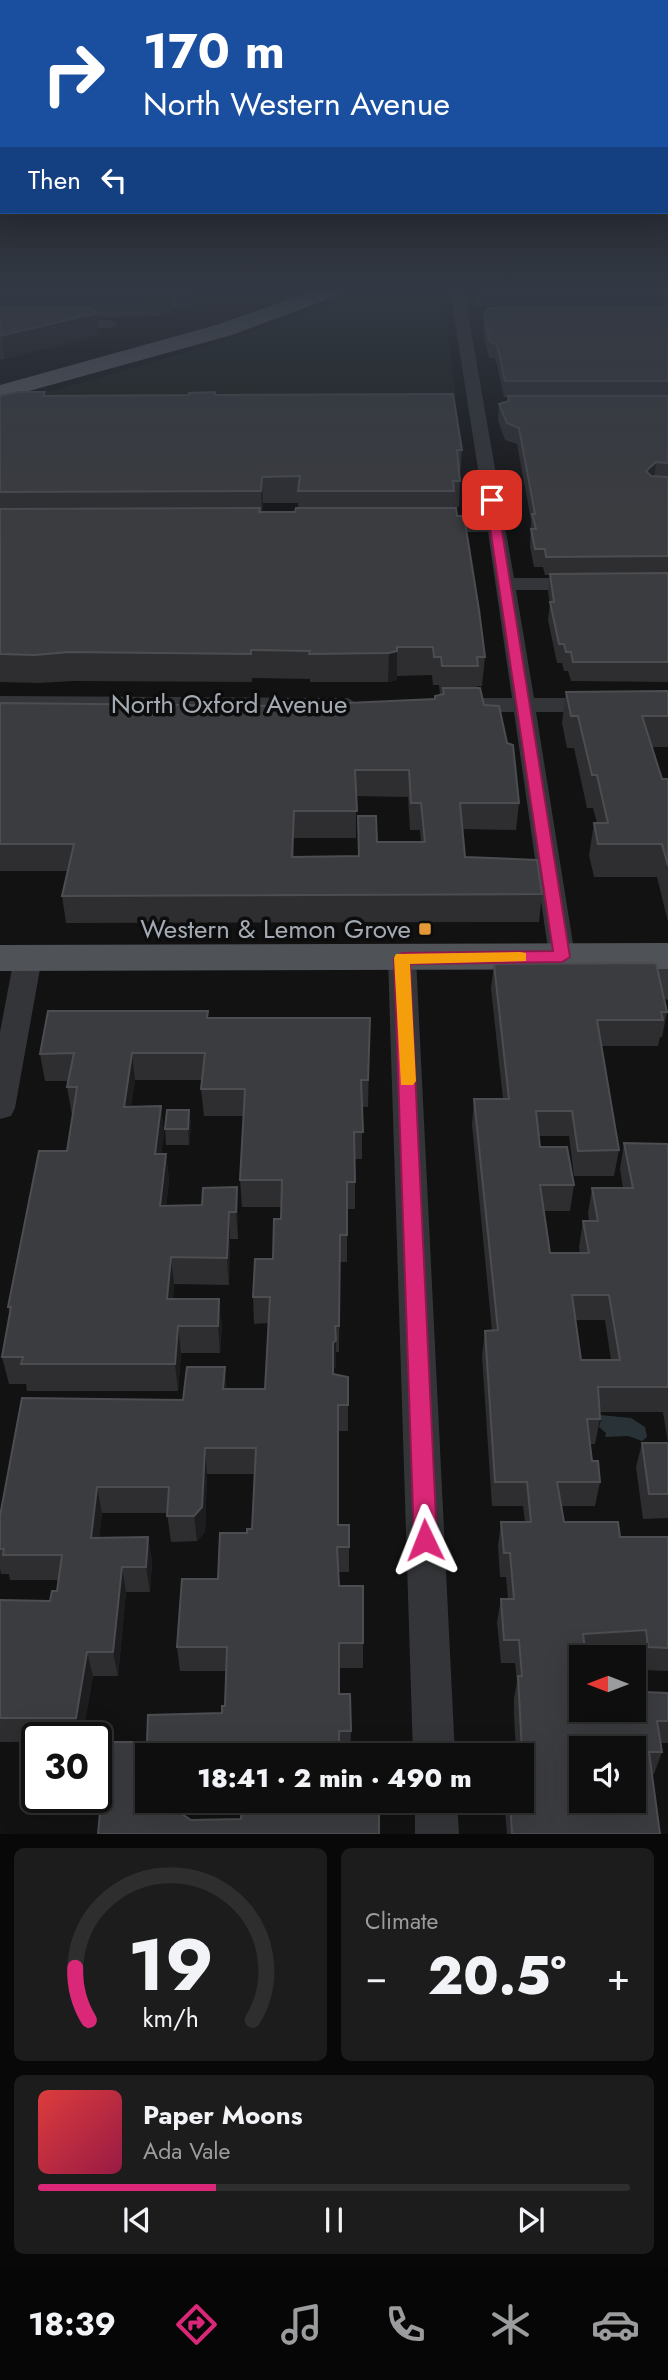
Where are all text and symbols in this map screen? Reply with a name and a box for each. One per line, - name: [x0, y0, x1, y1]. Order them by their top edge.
- text: 170 m: [143, 16, 285, 86]
- icon: right: [28, 28, 119, 119]
- text: North Western Avenue: [143, 81, 450, 127]
- text: Then: [28, 161, 81, 199]
- icon: left: [95, 161, 133, 199]
- pin: [462, 470, 522, 530]
- icon: arrive: [473, 481, 511, 519]
- street label: North Oxford Avenue: [111, 685, 347, 723]
- place label: Western & Lemon Grove: [140, 910, 411, 948]
- marker: Western & Lemon Grove: [417, 921, 433, 937]
- position arrow: [388, 1503, 462, 1577]
- north arrow: [569, 1645, 646, 1722]
- map controls: [569, 1645, 646, 1813]
- speed limit sign: 30: [21, 1722, 112, 1813]
- button: sound: [569, 1736, 646, 1813]
- text: 18:41 · 2 min · 490 m: [197, 1759, 472, 1797]
- text: Climate: [365, 1904, 438, 1938]
- text: 19: [128, 1913, 213, 2018]
- text: 20.5°: [428, 1938, 566, 2014]
- text: −: [365, 1949, 387, 2004]
- text: +: [607, 1949, 630, 2004]
- text: km/h: [142, 2000, 199, 2036]
- text: Paper Moons: [143, 2096, 303, 2134]
- text: Ada Vale: [143, 2134, 230, 2168]
- icon: previous: [118, 2201, 156, 2239]
- icon: pause: [315, 2201, 353, 2239]
- icon: next: [512, 2201, 550, 2239]
- icon: directions: [172, 2300, 221, 2349]
- icon: music: [277, 2300, 326, 2349]
- icon: phone: [381, 2300, 430, 2349]
- icon: climate: [486, 2300, 535, 2349]
- icon: car: [591, 2300, 640, 2349]
- text: 18:39: [28, 2301, 116, 2347]

